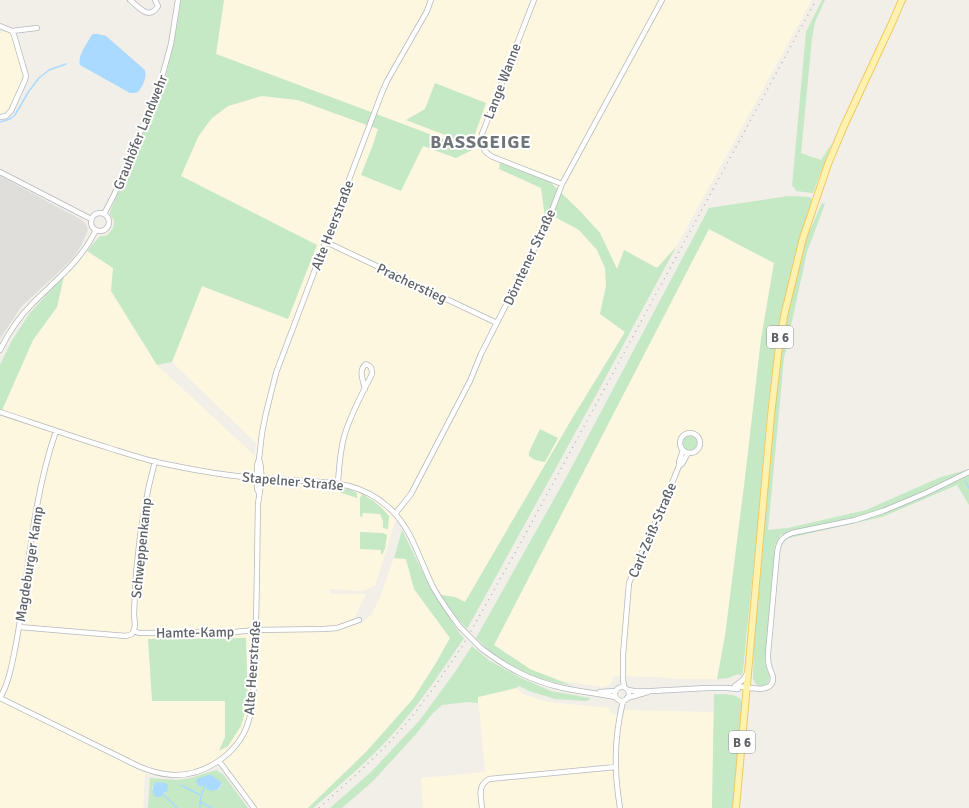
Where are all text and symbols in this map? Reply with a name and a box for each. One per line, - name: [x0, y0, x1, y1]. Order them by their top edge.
- street label: Lange Wanne: [480, 41, 525, 122]
- street label: Grauhöfer Landwehr: [110, 71, 172, 192]
- district label: BASSGEIGE: [430, 131, 532, 153]
- street label: Alte Heerstraße: [308, 178, 357, 272]
- street label: Dörntener Straße: [500, 206, 559, 308]
- street label: Pracherstieg: [374, 260, 450, 307]
- road number: B 6: [767, 326, 793, 348]
- street label: Stapelner Straße: [242, 469, 344, 494]
- street label: Carl-Zeiß-Straße: [625, 480, 680, 580]
- street label: Schweppenkamp: [128, 497, 155, 599]
- street label: Magdeburger Kamp: [12, 505, 47, 623]
- street label: Alte Heerstraße: [241, 620, 264, 716]
- street label: Hamte-Kamp: [156, 623, 234, 642]
- road number: B 6: [729, 731, 755, 753]

